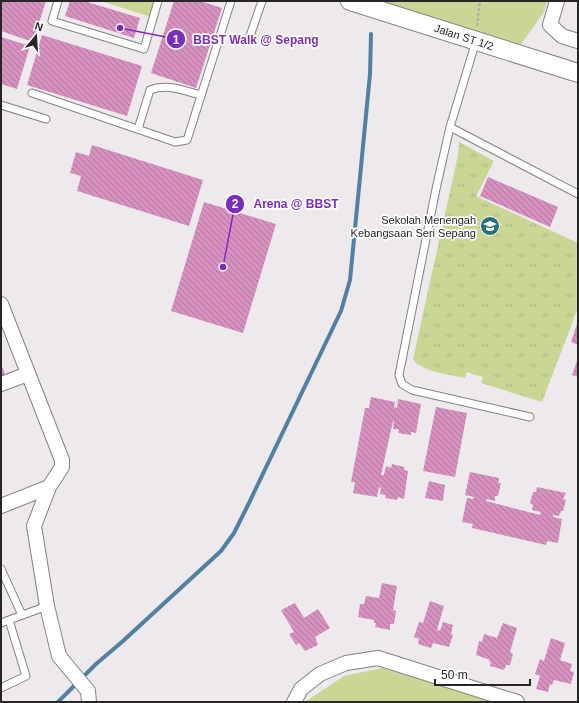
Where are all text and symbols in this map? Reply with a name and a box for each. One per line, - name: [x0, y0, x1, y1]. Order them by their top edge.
- north arrow: [16, 16, 56, 56]
- text: N: [33, 20, 45, 33]
- street label: Jalan ST 1/2: [433, 22, 495, 52]
- callout: BBST Walk @ Sepang: [166, 27, 327, 51]
- text: 1: [173, 33, 180, 47]
- text: BBST Walk @ Sepang: [193, 33, 319, 47]
- callout: Arena @ BBST: [225, 192, 346, 216]
- text: 2: [232, 197, 239, 211]
- text: Arena @ BBST: [253, 197, 339, 211]
- place label: Sekolah Menengah Kebangsaan Seri Sepang: [351, 214, 476, 239]
- school or university icon: Sekolah Menengah Kebangsaan Seri Sepang: [479, 215, 501, 237]
- scale bar: [435, 661, 530, 687]
- text: 50 m: [441, 668, 468, 682]

